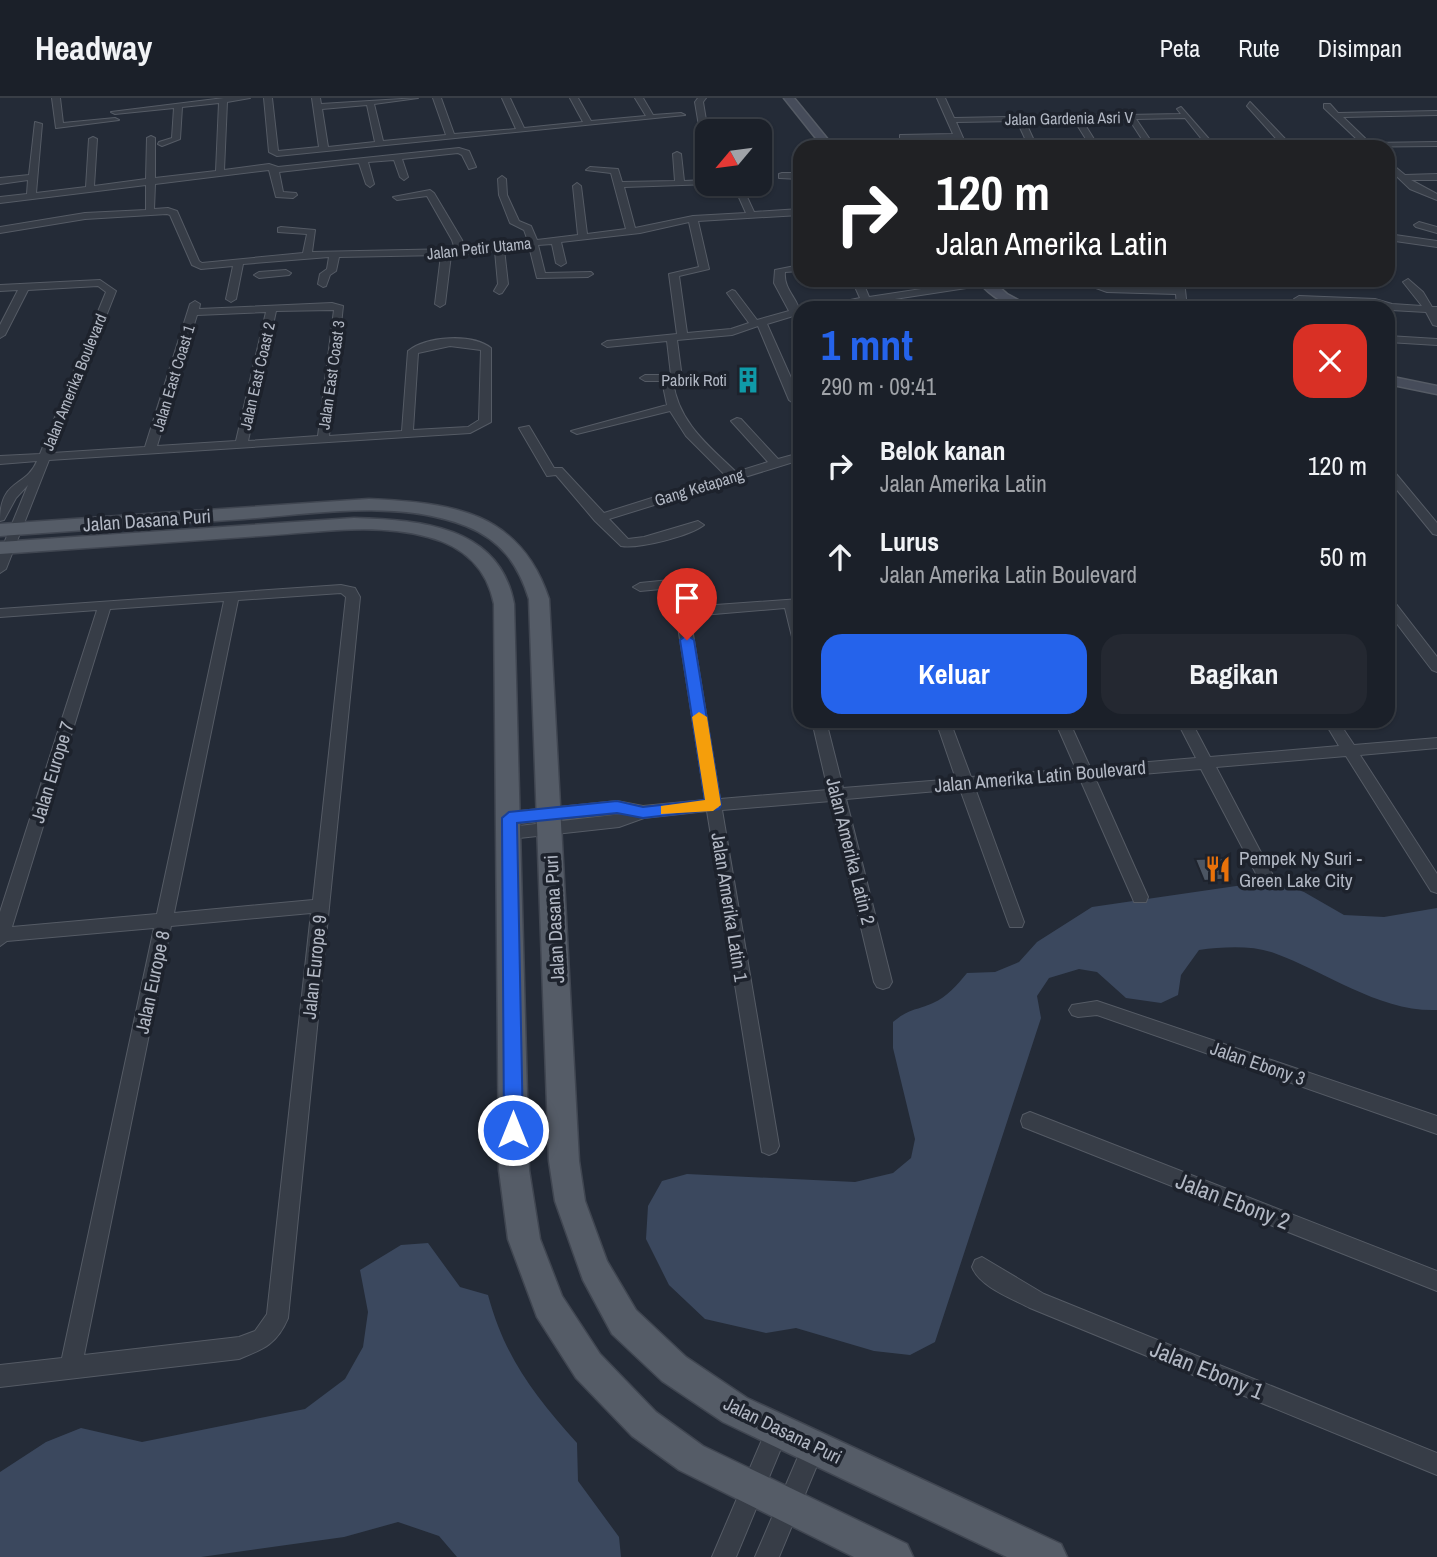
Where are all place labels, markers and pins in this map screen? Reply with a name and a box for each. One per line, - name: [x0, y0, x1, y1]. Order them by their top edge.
- building icon: Pabrik Roti: [733, 365, 763, 395]
- place label: Pabrik Roti: [661, 369, 727, 391]
- pin: [657, 568, 717, 640]
- place label: Pempek Ny Suri - Green Lake City: [1239, 845, 1362, 893]
- restaurant icon: Pempek Ny Suri - Green Lake City: [1203, 854, 1233, 884]

